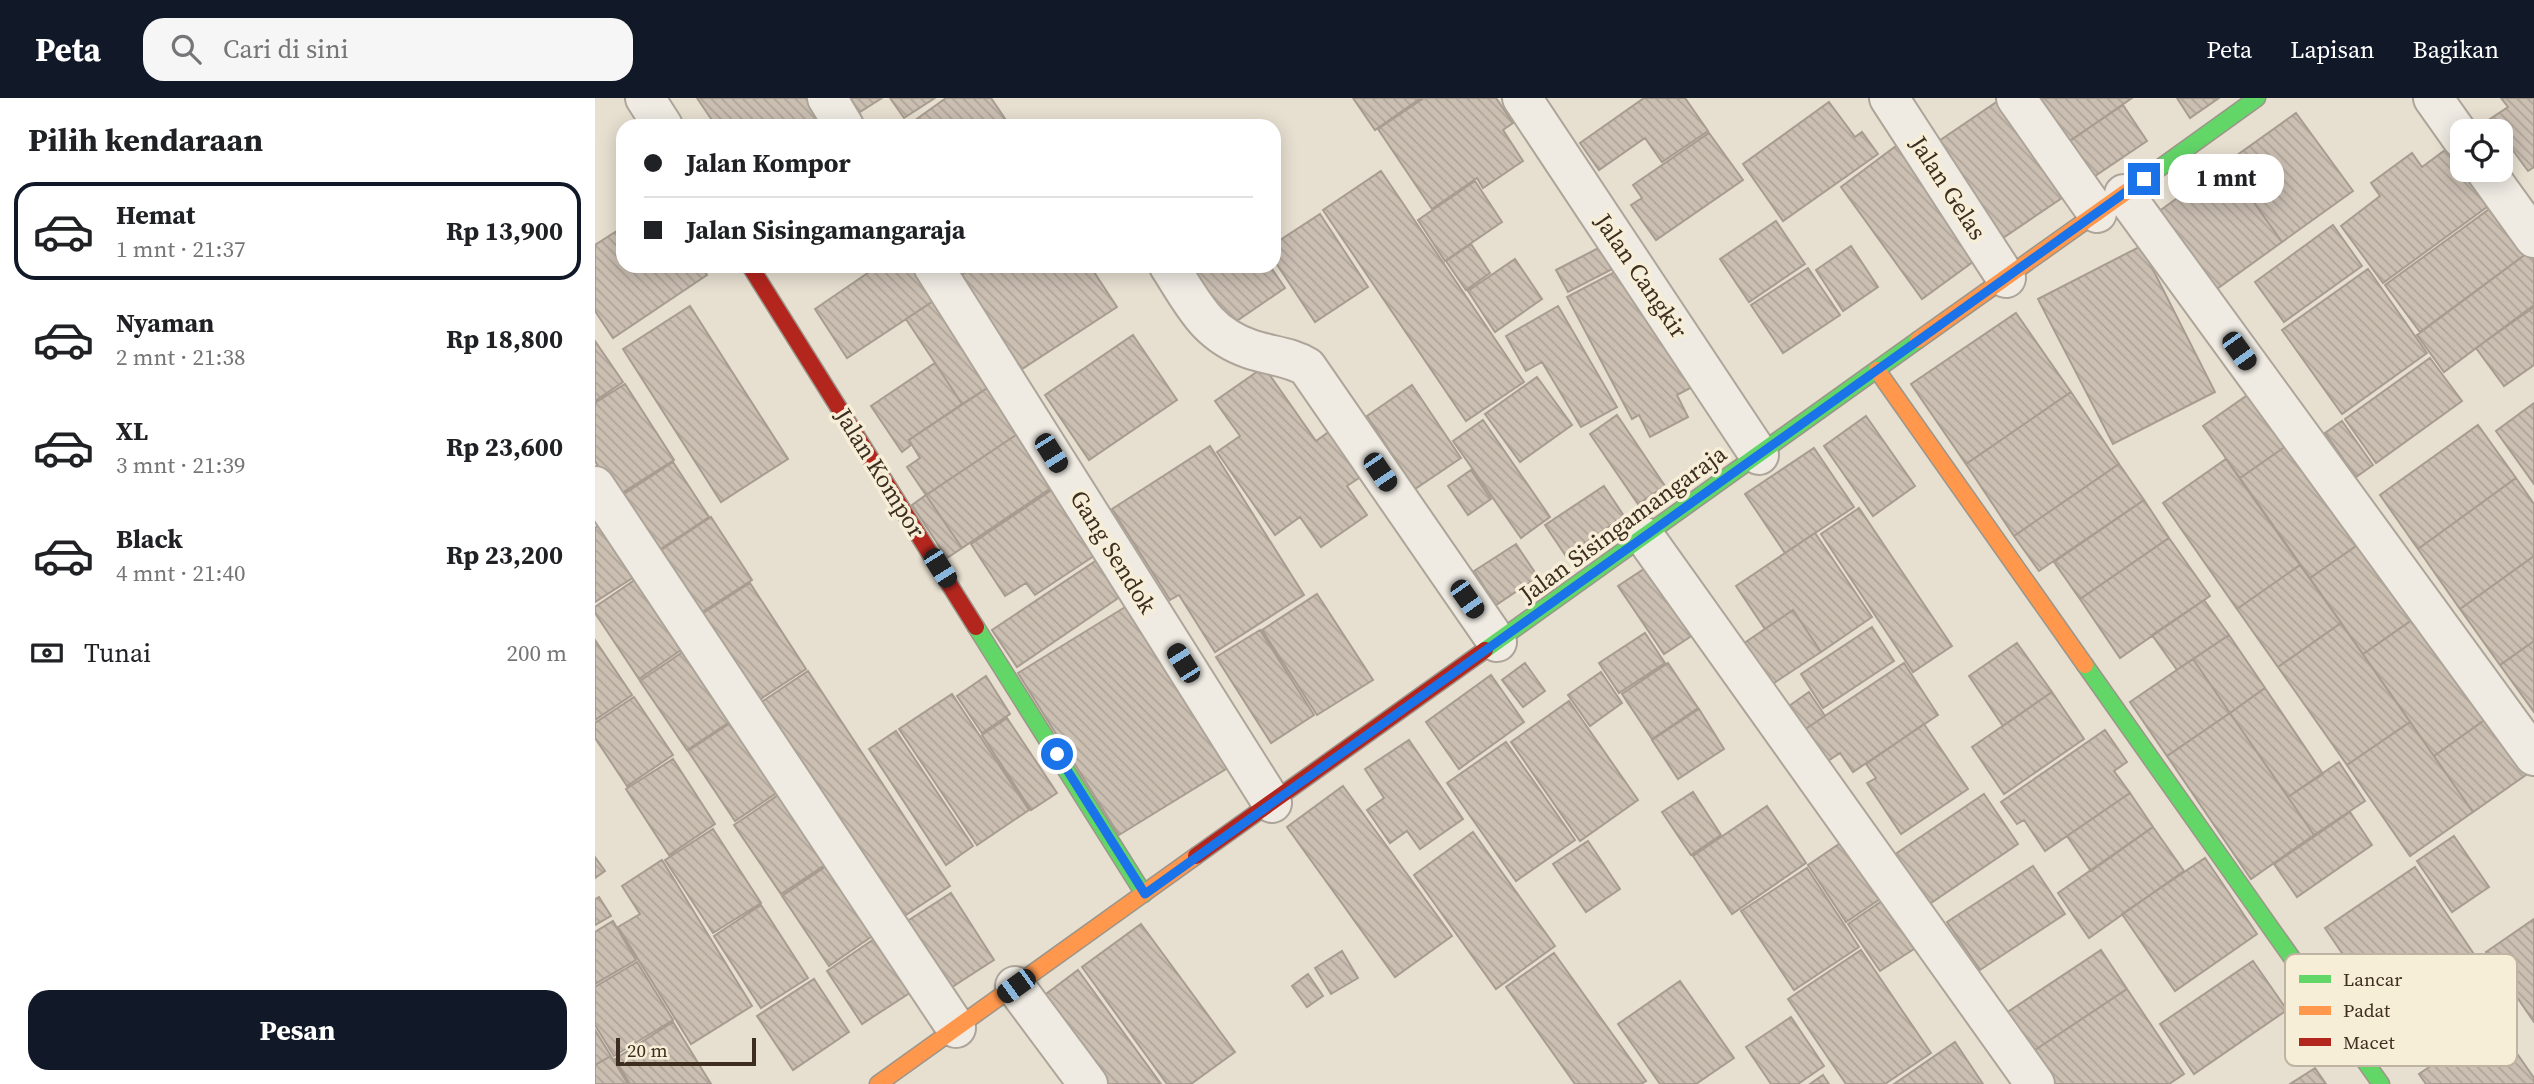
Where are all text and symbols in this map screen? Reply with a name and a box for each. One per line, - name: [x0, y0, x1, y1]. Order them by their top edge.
- search box: [143, 18, 633, 81]
- text: Peta: [35, 27, 101, 72]
- icon: search: [167, 30, 205, 68]
- text: Cari di sini: [223, 31, 348, 67]
- text: Peta: [2206, 33, 2252, 66]
- text: Lapisan: [2290, 33, 2375, 66]
- text: Bagikan: [2413, 33, 2499, 66]
- text: Pilih kendaraan: [28, 118, 263, 162]
- map controls: [2450, 119, 2513, 182]
- button: locate: [2450, 119, 2513, 182]
- street label: Jalan Gelas: [1902, 129, 1994, 246]
- text: Jalan Kompor: [686, 145, 851, 181]
- callout: 1 mnt: [2169, 154, 2284, 204]
- text: 1 mnt: [2196, 162, 2256, 194]
- route end: [2128, 163, 2160, 195]
- text: Hemat: [116, 197, 195, 233]
- icon: car: [32, 200, 95, 263]
- street label: Jalan Cangkir: [1587, 206, 1695, 345]
- text: Jalan Sisingamangaraja: [686, 212, 966, 248]
- text: Rp 13,900: [446, 213, 563, 249]
- text: 1 mnt · 21:37: [116, 233, 245, 265]
- text: Nyaman: [116, 305, 214, 341]
- icon: car: [32, 308, 95, 371]
- text: Rp 18,800: [446, 321, 563, 357]
- car: [2219, 328, 2260, 374]
- text: 2 mnt · 21:38: [116, 341, 245, 373]
- street label: Jalan Kompor: [827, 401, 933, 544]
- text: XL: [116, 413, 148, 449]
- icon: car: [32, 416, 95, 479]
- text: Rp 23,600: [446, 429, 563, 465]
- car: [1031, 430, 1072, 476]
- street label: Jalan Sisingamangaraja: [1512, 437, 1734, 611]
- text: 3 mnt · 21:39: [116, 449, 245, 481]
- car: [1360, 449, 1401, 495]
- street label: Gang Sendok: [1062, 484, 1165, 620]
- text: Black: [116, 521, 183, 557]
- icon: car: [32, 524, 95, 587]
- text: Rp 23,200: [446, 537, 563, 573]
- car: [920, 545, 961, 591]
- text: 4 mnt · 21:40: [116, 557, 245, 589]
- car: [1447, 576, 1488, 622]
- icon: cash: [28, 634, 66, 672]
- text: Tunai: [84, 635, 151, 671]
- text: 200 m: [506, 637, 567, 669]
- car: [1163, 640, 1204, 686]
- route start: [1041, 738, 1073, 770]
- legend: [2285, 954, 2517, 1066]
- car: [993, 965, 1040, 1007]
- text: Lancar: [2343, 966, 2402, 992]
- button: Pesan: [28, 990, 567, 1070]
- text: Padat: [2343, 997, 2391, 1023]
- text: Macet: [2343, 1029, 2395, 1055]
- scale bar: [616, 1035, 756, 1067]
- text: 20 m: [627, 1037, 668, 1063]

